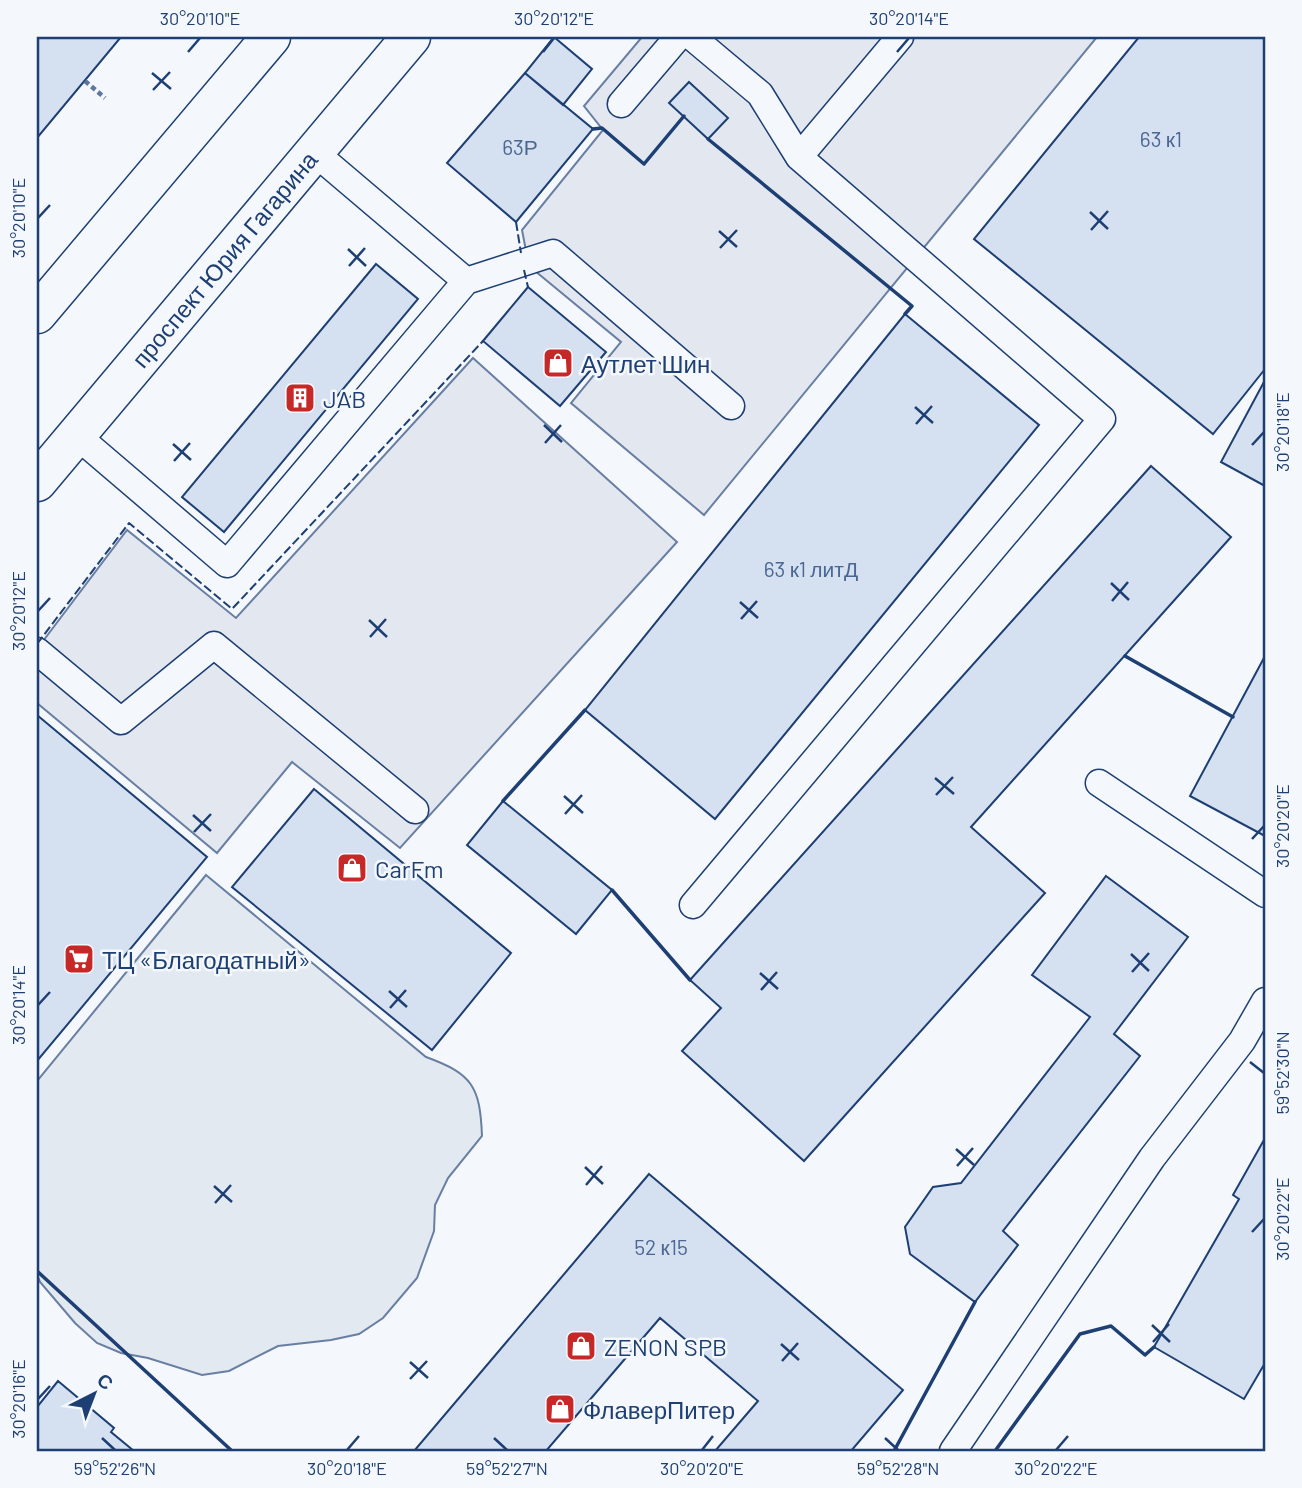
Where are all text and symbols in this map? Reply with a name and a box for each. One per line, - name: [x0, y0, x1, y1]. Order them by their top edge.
- text: 30°20'10"E: [160, 7, 240, 29]
- text: 30°20'12"E: [514, 7, 594, 29]
- text: 30°20'14"E: [869, 7, 949, 29]
- house number: 63 к1: [1140, 126, 1182, 151]
- house number: 63Р: [502, 134, 538, 159]
- street label: проспект Юрия Гагарина: [125, 144, 323, 373]
- text: 30°20'10"E: [7, 178, 29, 258]
- shop icon: Аутлет Шин: [541, 346, 575, 380]
- place label: Аутлет Шин: [581, 349, 710, 378]
- building icon: JAB: [283, 381, 317, 415]
- place label: JAB: [323, 384, 366, 413]
- text: 30°20'18"E: [1271, 392, 1293, 472]
- house number: 63 к1 литД: [764, 556, 858, 581]
- text: 30°20'12"E: [7, 571, 29, 651]
- text: 30°20'20"E: [1271, 784, 1293, 868]
- shop icon: CarFm: [335, 851, 369, 885]
- place label: CarFm: [375, 854, 444, 883]
- supermarket icon: ТЦ «Благодатный»: [62, 942, 96, 976]
- place label: ТЦ «Благодатный»: [102, 945, 311, 974]
- text: 30°20'14"E: [7, 965, 29, 1045]
- text: 59°52'30"N: [1271, 1031, 1293, 1115]
- text: 30°20'22"E: [1271, 1177, 1293, 1261]
- house number: 52 к15: [634, 1234, 688, 1259]
- shop icon: ZENON SPB: [564, 1329, 598, 1363]
- place label: ZENON SPB: [604, 1332, 727, 1361]
- north arrow: [60, 1358, 130, 1428]
- text: 30°20'16"E: [7, 1359, 29, 1439]
- text: С: [93, 1368, 119, 1394]
- shop icon: ФлаверПитер: [543, 1392, 577, 1426]
- place label: ФлаверПитер: [583, 1395, 735, 1424]
- text: 59°52'26"N: [74, 1457, 156, 1479]
- text: 30°20'18"E: [307, 1457, 387, 1479]
- text: 59°52'27"N: [466, 1457, 548, 1479]
- text: 30°20'20"E: [660, 1457, 744, 1479]
- text: 59°52'28"N: [857, 1457, 939, 1479]
- text: 30°20'22"E: [1014, 1457, 1098, 1479]

